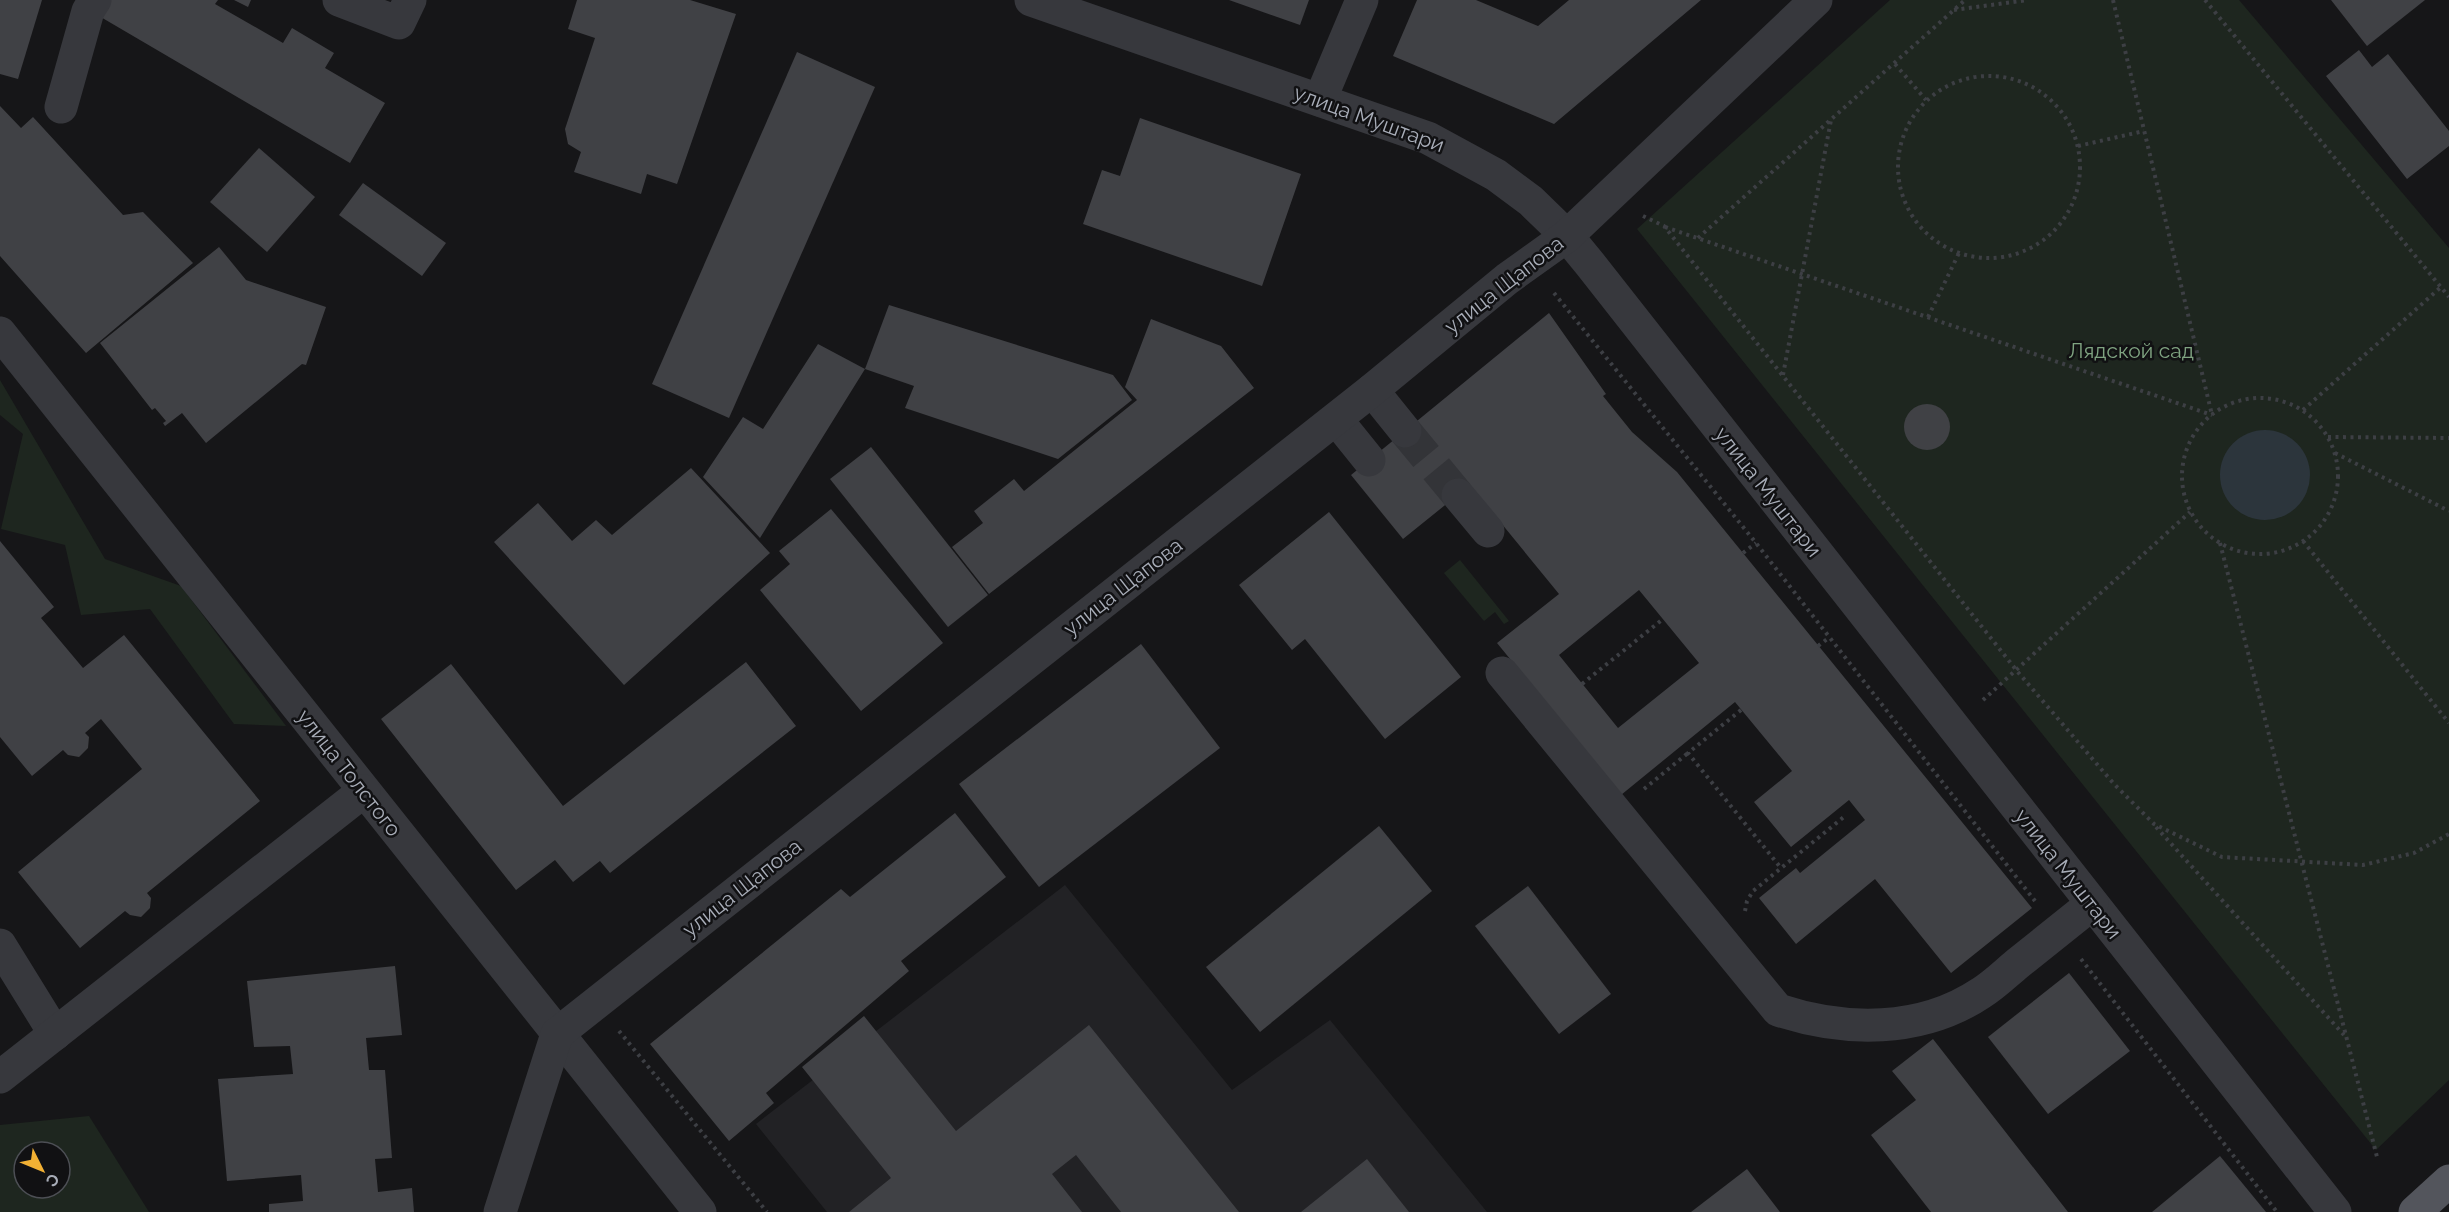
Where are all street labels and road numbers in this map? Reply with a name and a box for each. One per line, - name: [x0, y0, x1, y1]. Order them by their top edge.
- street label: улица Муштари: [1291, 80, 1448, 157]
- street label: улица Щапова: [1439, 230, 1568, 339]
- street label: улица Муштари: [1710, 422, 1827, 562]
- street label: улица Щапова: [1058, 532, 1187, 641]
- street label: улица Толстого: [292, 704, 407, 841]
- street label: улица Муштари: [2010, 804, 2127, 944]
- street label: улица Щапова: [677, 833, 806, 942]

